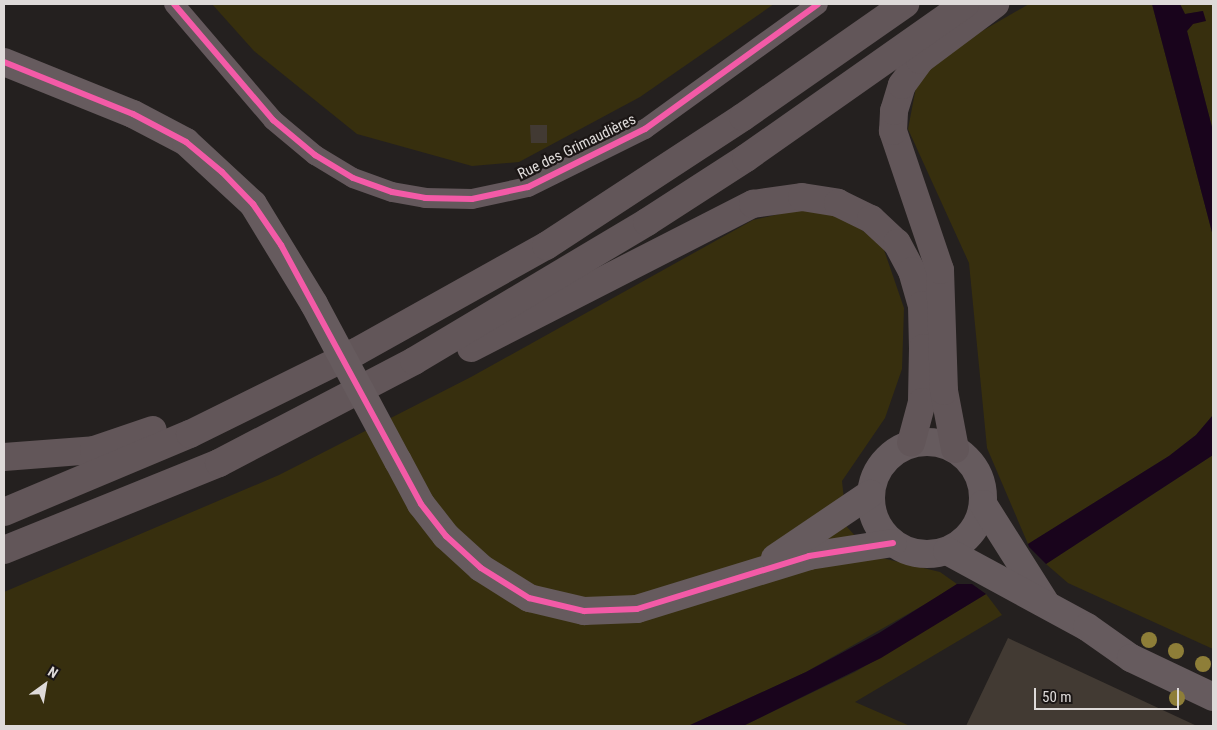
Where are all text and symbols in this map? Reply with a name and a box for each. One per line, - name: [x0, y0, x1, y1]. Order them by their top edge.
- street label: Rue des Grimaudières: [515, 111, 639, 183]
- north arrow: [20, 660, 70, 710]
- text: N: [45, 663, 61, 681]
- scale bar: [1037, 678, 1182, 710]
- text: 50 m: [1042, 688, 1072, 706]

